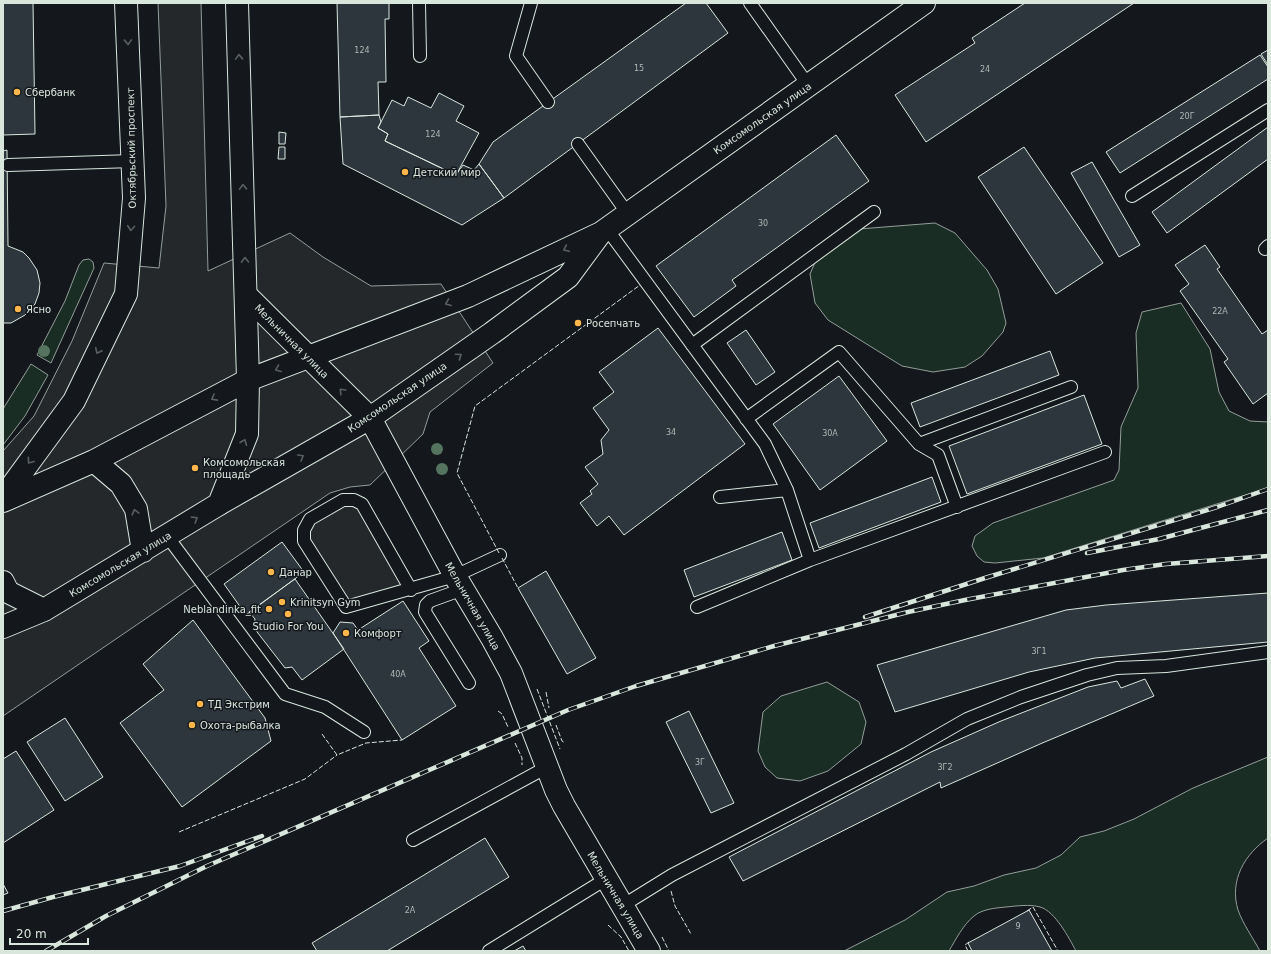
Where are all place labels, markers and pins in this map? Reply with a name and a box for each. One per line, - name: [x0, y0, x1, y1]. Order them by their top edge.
- marker: Сбербанк: [12, 87, 22, 97]
- place label: Сбербанк: [25, 87, 76, 98]
- marker: Детский мир: [400, 167, 410, 177]
- place label: Детский мир: [413, 167, 481, 178]
- marker: Ясно: [13, 304, 23, 314]
- place label: Ясно: [26, 304, 51, 315]
- marker: Росепчать: [573, 318, 583, 328]
- place label: Росепчать: [586, 318, 640, 329]
- place label: Комсомольская площадь: [203, 457, 285, 480]
- marker: Комсомольская площадь: [190, 463, 200, 473]
- marker: Данар: [266, 567, 276, 577]
- place label: Данар: [279, 567, 312, 578]
- marker: Krinitsyn Gym: [277, 597, 287, 607]
- place label: Krinitsyn Gym: [290, 597, 361, 608]
- place label: Neblandinka_fit: [183, 604, 261, 616]
- marker: Neblandinka_fit: [264, 604, 274, 614]
- marker: Studio For You: [283, 609, 293, 619]
- place label: Studio For You: [252, 621, 324, 632]
- marker: Комфорт: [341, 628, 351, 638]
- place label: Комфорт: [354, 628, 402, 639]
- marker: ТД Экстрим: [195, 699, 205, 709]
- place label: ТД Экстрим: [207, 699, 270, 710]
- marker: Охота-рыбалка: [187, 720, 197, 730]
- place label: Охота-рыбалка: [200, 720, 281, 731]

